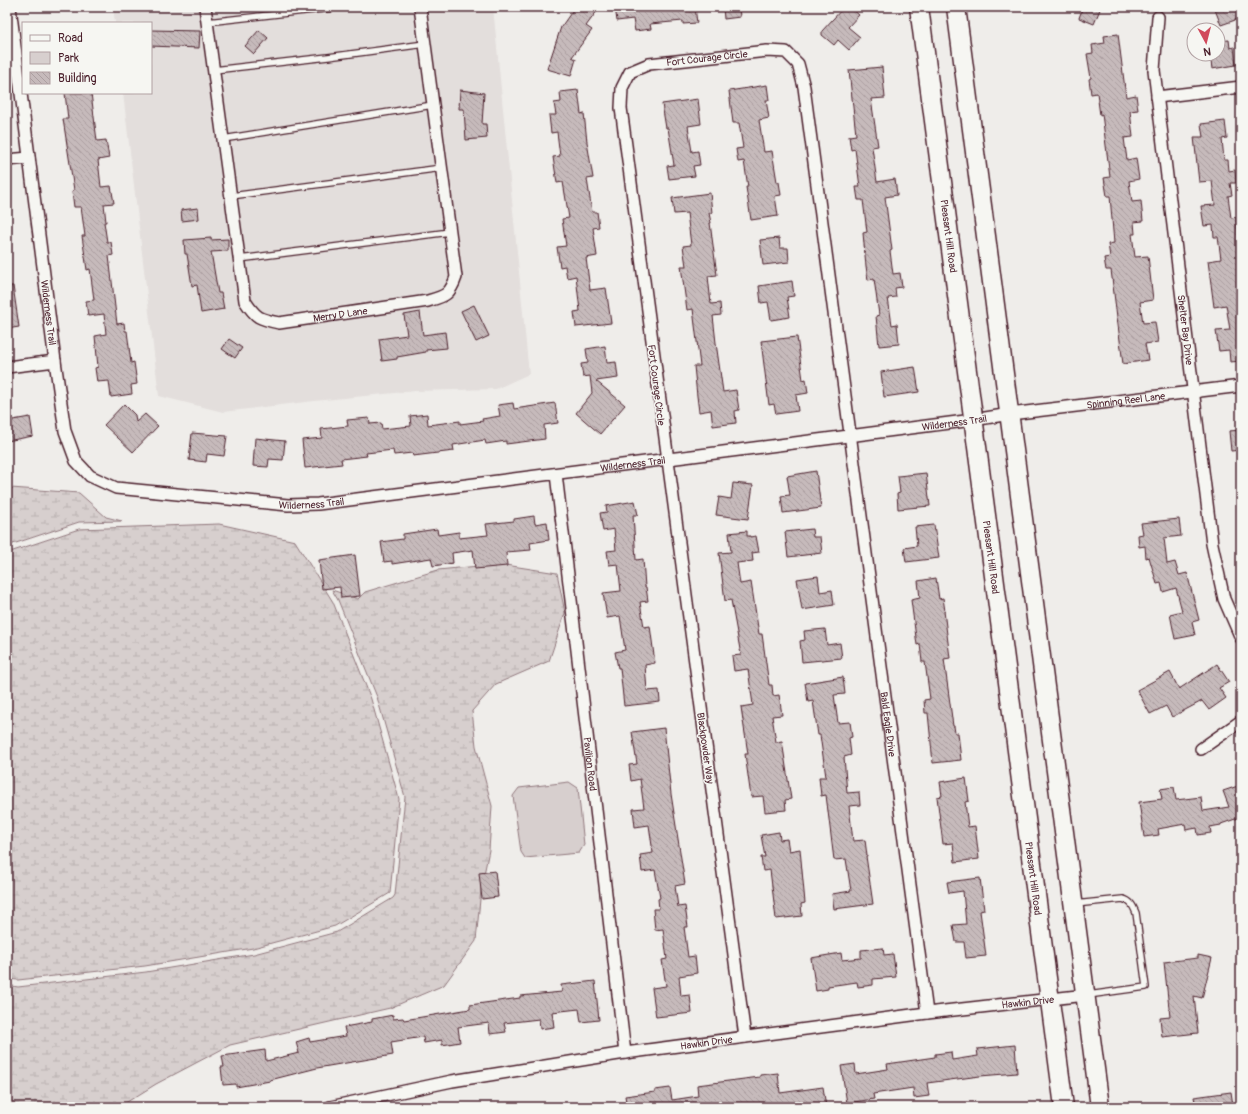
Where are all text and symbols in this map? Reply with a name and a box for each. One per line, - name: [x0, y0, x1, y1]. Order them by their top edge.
- legend: [22, 22, 152, 94]
- north arrow: [1186, 22, 1226, 62]
- text: Road: [58, 31, 83, 46]
- text: N: [1202, 45, 1212, 58]
- street label: Fort Courage Circle: [666, 48, 748, 69]
- text: Park: [58, 51, 79, 66]
- text: Building: [58, 71, 97, 86]
- street label: Pleasant Hill Road: [937, 199, 959, 274]
- street label: Wilderness Trail: [38, 279, 58, 346]
- street label: Shelter Bay Drive: [1175, 294, 1195, 366]
- street label: Merry D Lane: [312, 305, 368, 325]
- street label: Fort Courage Circle: [645, 344, 667, 426]
- street label: Spinning Reel Lane: [1086, 390, 1166, 412]
- street label: Wilderness Trail: [921, 413, 988, 434]
- street label: Wilderness Trail: [600, 454, 666, 475]
- street label: Wilderness Trail: [278, 496, 345, 512]
- street label: Pleasant Hill Road: [980, 520, 1001, 595]
- street label: Bald Eagle Drive: [877, 691, 898, 758]
- street label: Blackpowder Way: [694, 712, 716, 785]
- street label: Pavilion Road: [580, 736, 599, 792]
- street label: Pleasant Hill Road: [1022, 841, 1044, 916]
- street label: Hawkin Drive: [1001, 994, 1055, 1012]
- street label: Hawkin Drive: [679, 1034, 733, 1053]

